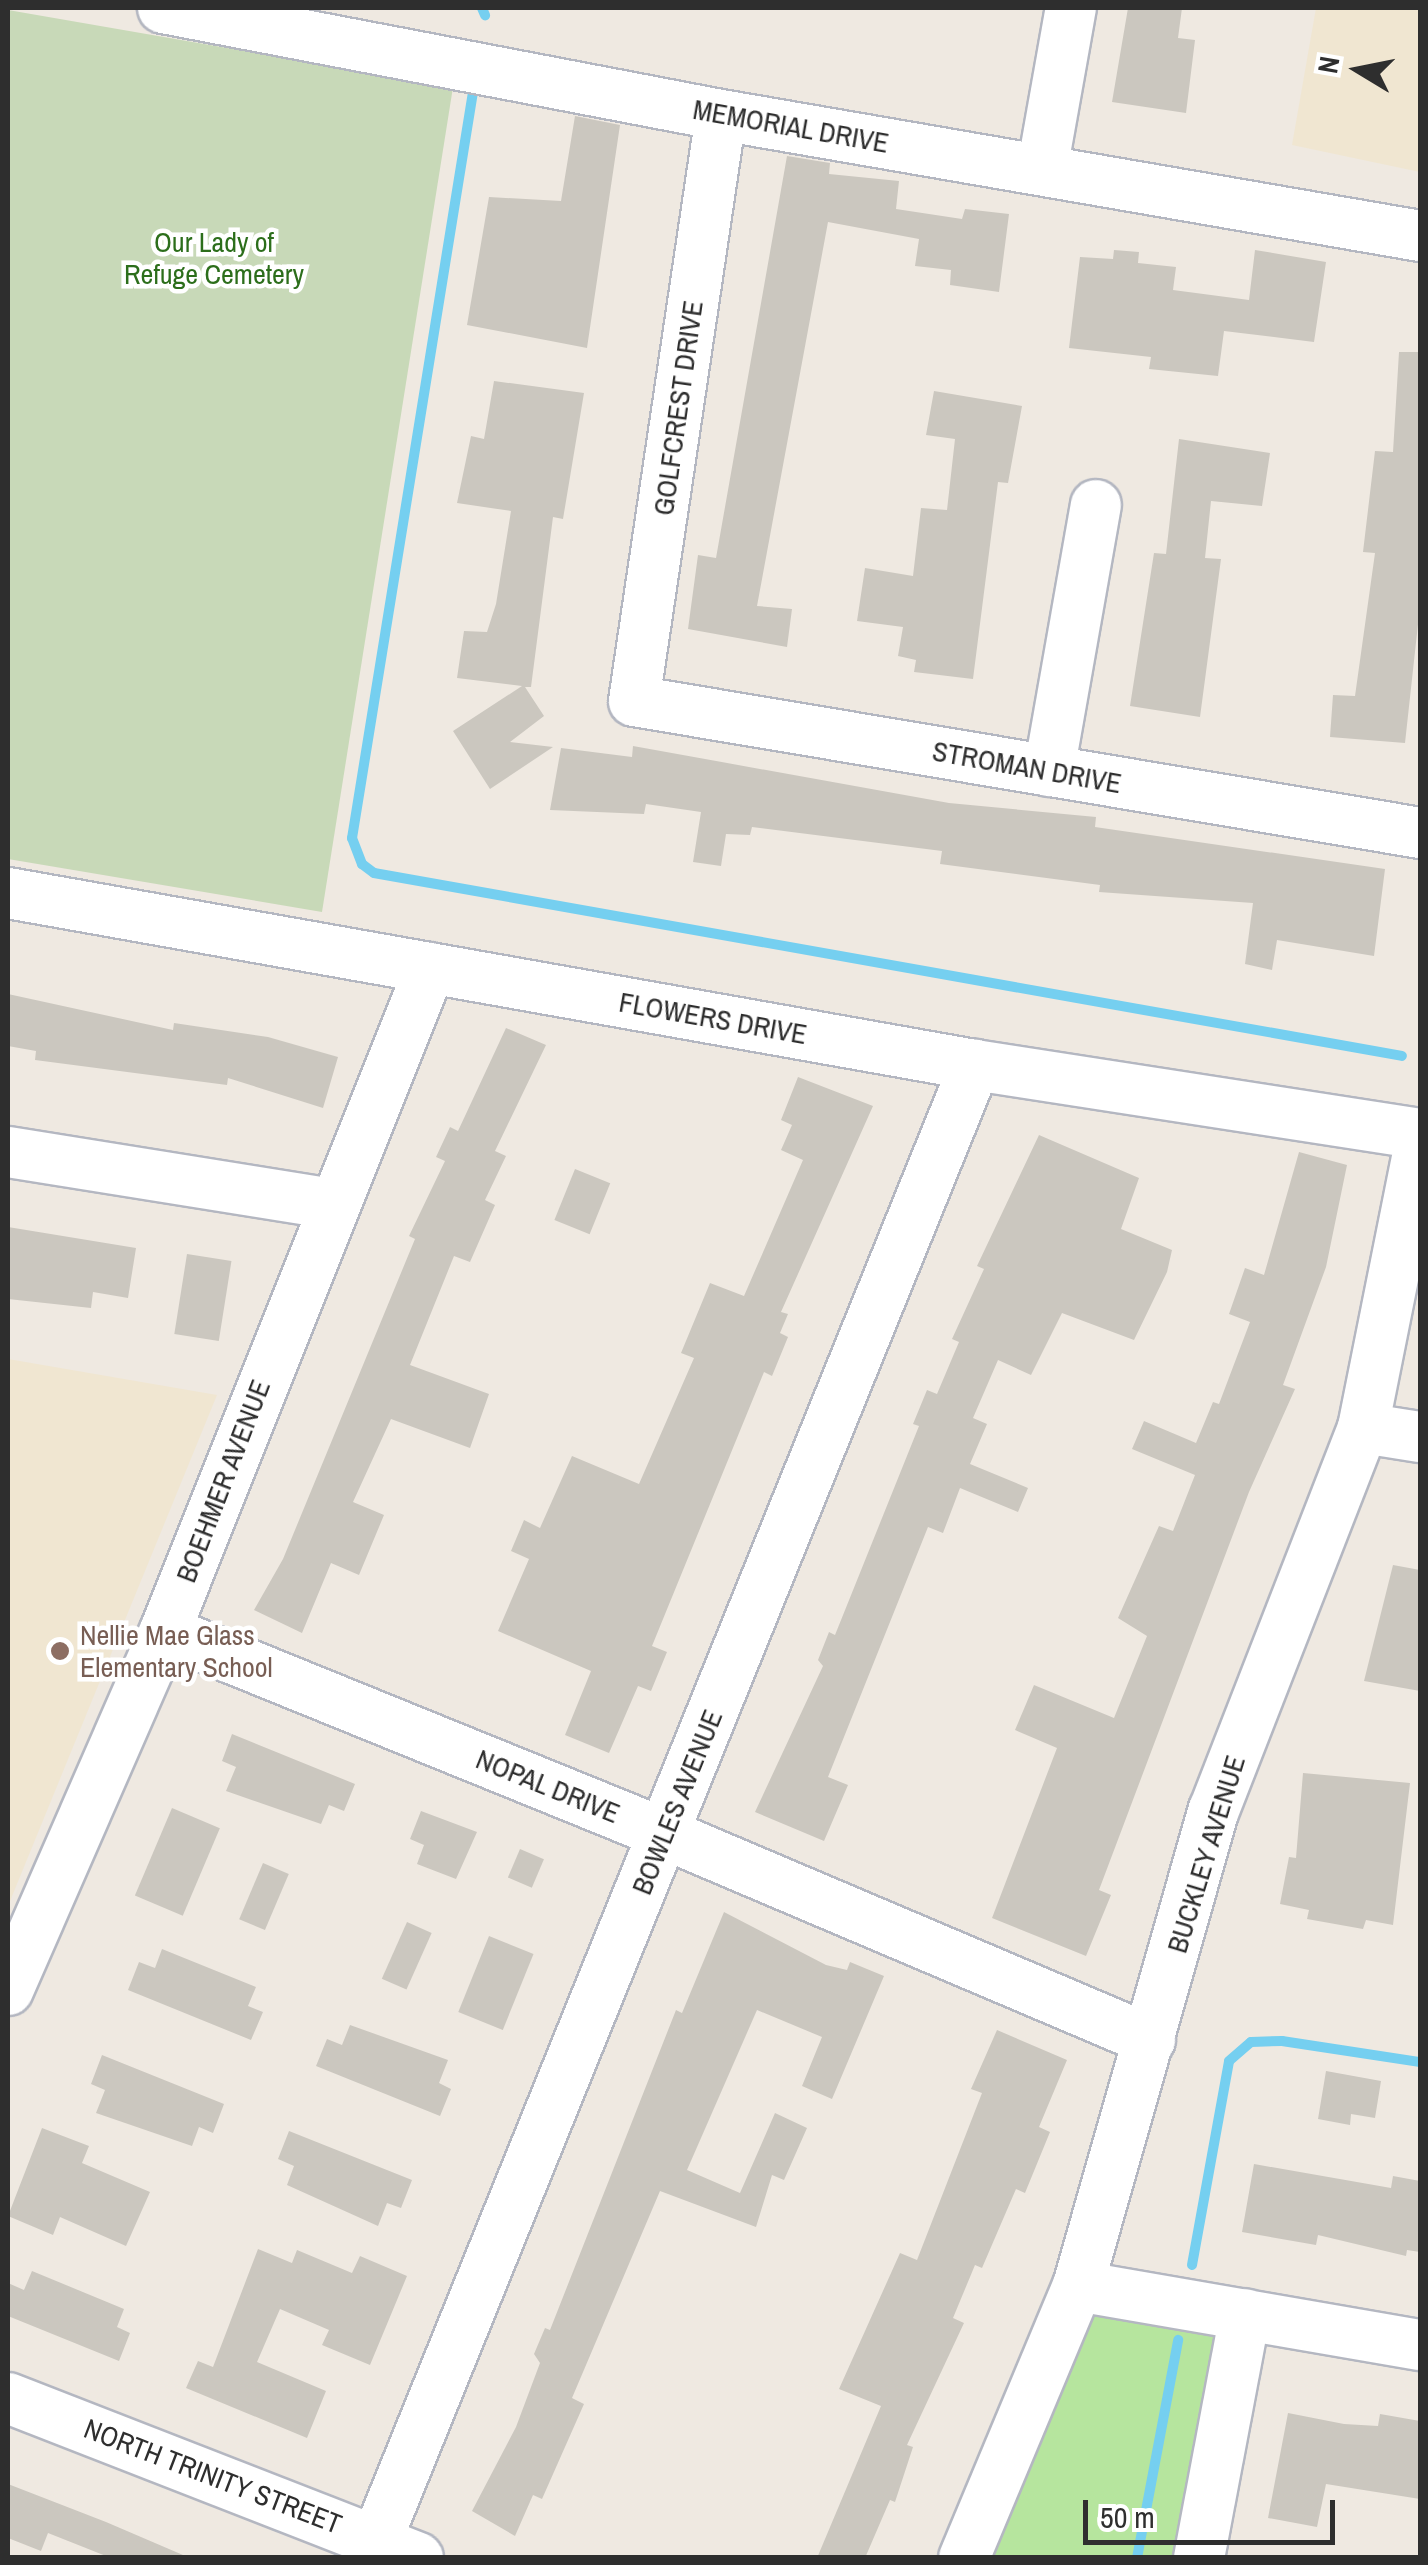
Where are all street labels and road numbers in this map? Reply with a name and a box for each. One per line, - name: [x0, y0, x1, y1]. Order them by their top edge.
- street label: MEMORIAL DRIVE: [690, 92, 892, 160]
- street label: GOLFCREST DRIVE: [646, 298, 710, 518]
- street label: STROMAN DRIVE: [930, 734, 1124, 800]
- street label: FLOWERS DRIVE: [616, 985, 810, 1051]
- street label: BOEHMER AVENUE: [169, 1375, 277, 1587]
- street label: BOWLES AVENUE: [624, 1704, 730, 1900]
- street label: NOPAL DRIVE: [471, 1742, 625, 1830]
- street label: BUCKLEY AVENUE: [1160, 1750, 1252, 1958]
- street label: NORTH TRINITY STREET: [79, 2411, 347, 2541]

